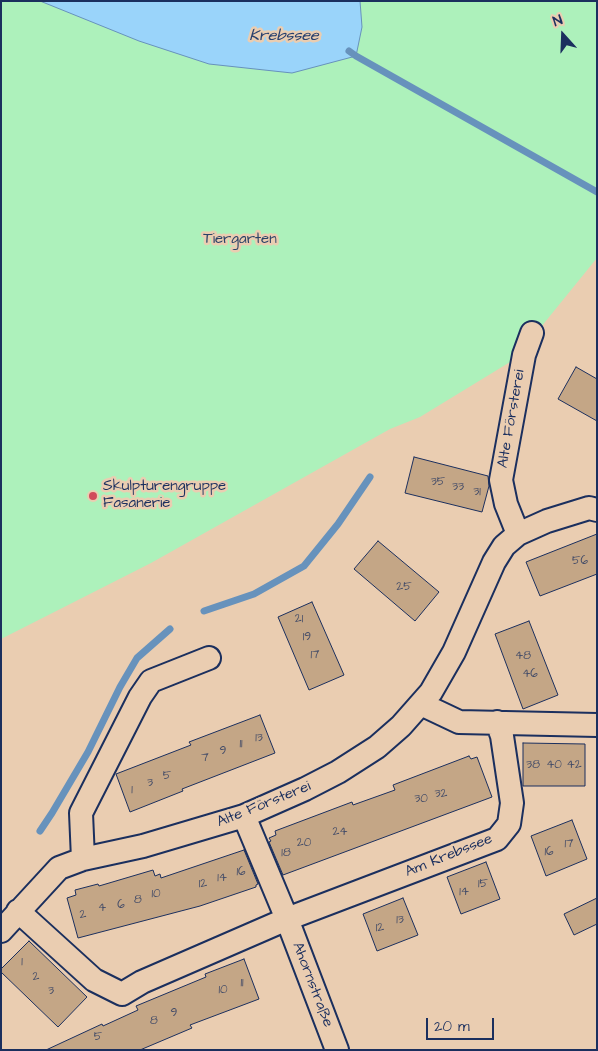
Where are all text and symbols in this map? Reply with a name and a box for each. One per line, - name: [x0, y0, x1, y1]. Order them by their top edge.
- north arrow: [538, 10, 588, 60]
- text: N: [550, 10, 565, 32]
- water label: Krebssee: [249, 27, 319, 47]
- park label: Tiergarten: [203, 231, 277, 249]
- street label: Alte Försterei: [494, 368, 530, 470]
- house number: 35: [431, 475, 445, 489]
- place label: Skulpturengruppe Fasanerie: [103, 478, 226, 513]
- house number: 33: [452, 480, 464, 494]
- house number: 31: [473, 485, 481, 499]
- marker: Skulpturengruppe Fasanerie: [87, 490, 99, 502]
- house number: 56: [572, 554, 588, 568]
- house number: 25: [396, 580, 412, 594]
- house number: 21: [295, 612, 303, 626]
- house number: 19: [303, 630, 311, 644]
- house number: 17: [311, 648, 319, 662]
- house number: 48: [515, 649, 531, 663]
- house number: 46: [522, 667, 538, 681]
- house number: 13: [255, 731, 263, 745]
- house number: 11: [239, 737, 243, 751]
- house number: 9: [220, 744, 226, 758]
- house number: 7: [201, 751, 209, 765]
- house number: 38: [526, 758, 540, 772]
- house number: 40: [546, 758, 562, 772]
- house number: 42: [566, 758, 582, 772]
- house number: 5: [163, 769, 171, 783]
- house number: 3: [147, 776, 153, 790]
- street label: Alte Försterei: [214, 778, 314, 832]
- house number: 1: [131, 783, 133, 797]
- house number: 32: [435, 787, 447, 801]
- house number: 30: [414, 792, 428, 806]
- house number: 24: [332, 825, 348, 839]
- street label: Am Krebssee: [403, 830, 495, 882]
- house number: 20: [297, 836, 311, 850]
- house number: 17: [565, 837, 573, 851]
- house number: 16: [544, 845, 554, 859]
- house number: 18: [281, 846, 291, 860]
- house number: 16: [236, 865, 246, 879]
- house number: 14: [217, 871, 227, 885]
- house number: 12: [199, 877, 207, 891]
- house number: 15: [478, 877, 488, 891]
- house number: 14: [459, 885, 469, 899]
- house number: 10: [151, 887, 161, 901]
- house number: 8: [134, 893, 142, 907]
- house number: 6: [117, 898, 125, 912]
- house number: 4: [98, 901, 106, 915]
- house number: 2: [80, 908, 86, 922]
- house number: 13: [396, 913, 404, 927]
- house number: 12: [376, 921, 384, 935]
- street label: Ahornstraße: [288, 940, 336, 1030]
- house number: 1: [21, 955, 23, 969]
- house number: 2: [33, 970, 39, 984]
- house number: 11: [240, 976, 244, 990]
- house number: 10: [218, 983, 228, 997]
- house number: 3: [48, 984, 54, 998]
- house number: 9: [171, 1006, 177, 1020]
- scale bar: [428, 1008, 496, 1040]
- house number: 8: [150, 1014, 158, 1028]
- text: 20 m: [434, 1016, 470, 1037]
- house number: 5: [94, 1030, 102, 1044]

